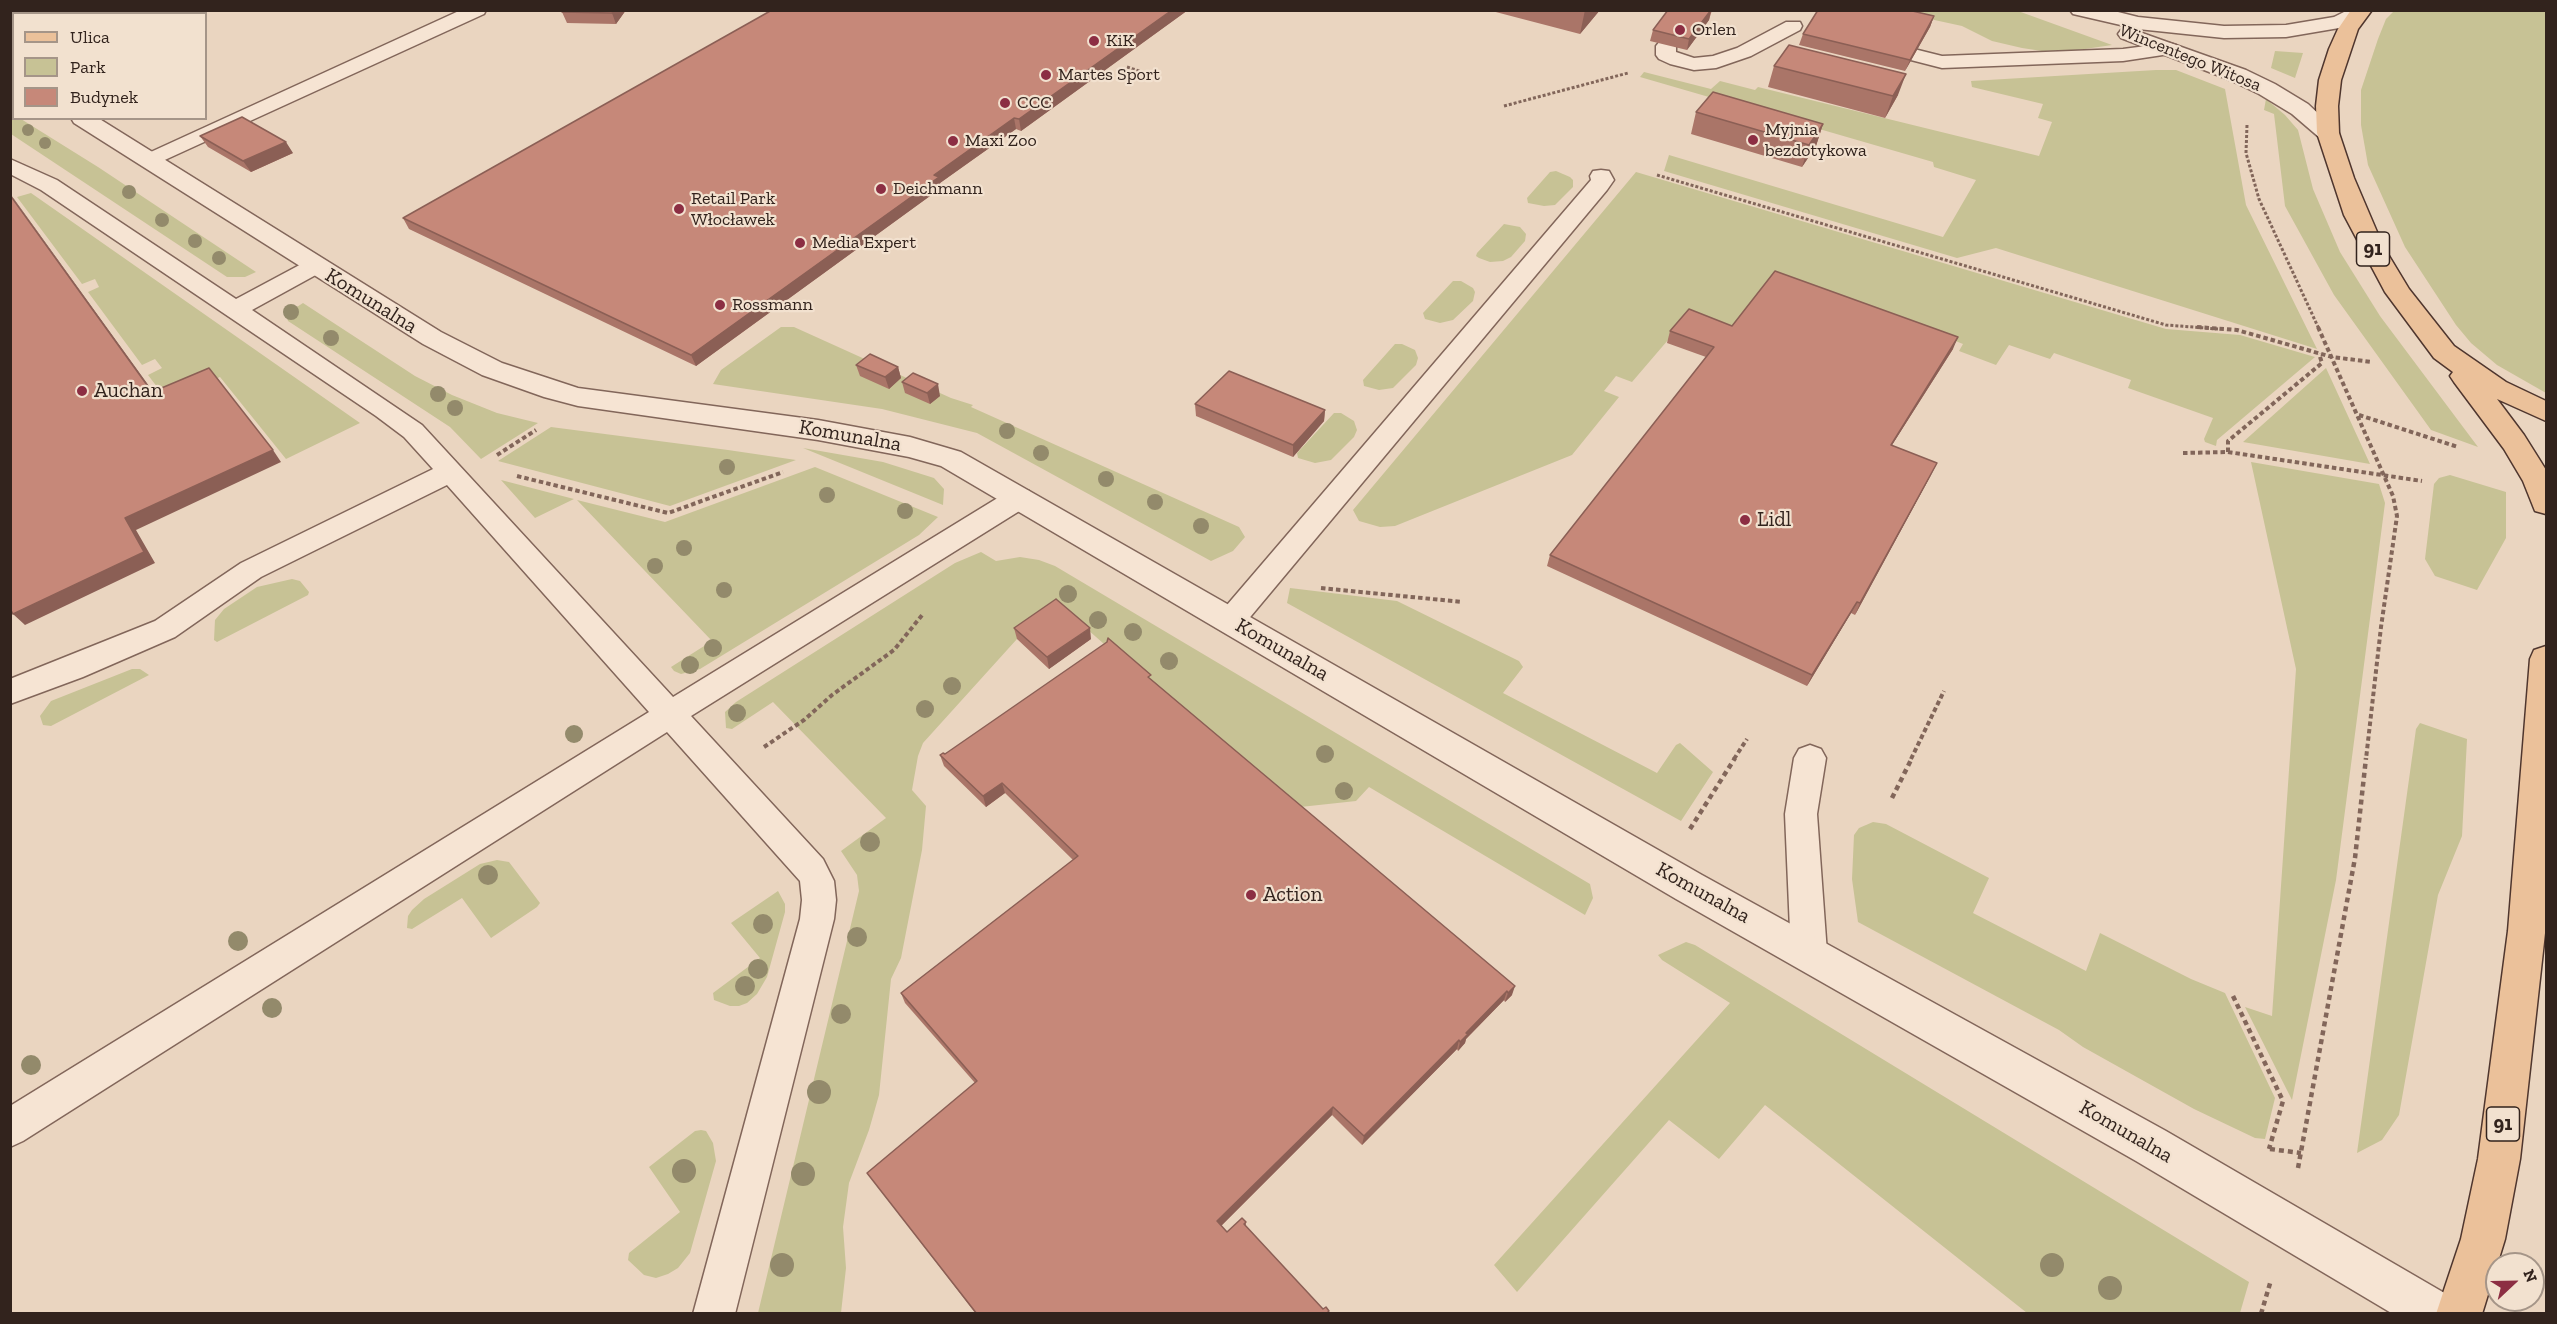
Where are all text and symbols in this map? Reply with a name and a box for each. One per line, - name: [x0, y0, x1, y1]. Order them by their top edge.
- legend: [12, 12, 207, 120]
- place label: Orlen: [1692, 19, 1736, 41]
- street label: Wincentego Witosa: [2116, 20, 2264, 96]
- marker: Orlen: [1673, 23, 1687, 37]
- text: Ulica: [70, 26, 110, 48]
- place label: KiK: [1106, 30, 1134, 52]
- marker: KiK: [1087, 34, 1101, 48]
- text: Park: [70, 56, 106, 78]
- place label: Martes Sport: [1058, 64, 1160, 86]
- marker: Martes Sport: [1039, 68, 1053, 82]
- text: Budynek: [70, 86, 138, 108]
- place label: CCC: [1017, 92, 1052, 114]
- marker: CCC: [998, 96, 1012, 110]
- place label: Myjnia bezdotykowa: [1765, 119, 1867, 162]
- place label: Maxi Zoo: [965, 130, 1037, 152]
- marker: Myjnia bezdotykowa: [1746, 133, 1760, 147]
- marker: Maxi Zoo: [946, 134, 960, 148]
- place label: Deichmann: [893, 178, 982, 200]
- marker: Deichmann: [874, 182, 888, 196]
- place label: Retail Park Włocławek: [691, 188, 775, 230]
- marker: Retail Park Włocławek: [672, 202, 686, 216]
- place label: Media Expert: [812, 232, 916, 254]
- road number: 91: [2356, 232, 2390, 266]
- marker: Media Expert: [793, 236, 807, 250]
- street label: Komunalna: [320, 263, 422, 339]
- place label: Rossmann: [732, 294, 813, 316]
- marker: Rossmann: [713, 298, 727, 312]
- place label: Auchan: [94, 378, 163, 404]
- marker: Auchan: [75, 384, 89, 398]
- street label: Komunalna: [797, 415, 903, 457]
- place label: Lidl: [1757, 507, 1791, 533]
- marker: Lidl: [1738, 513, 1752, 527]
- street label: Komunalna: [1231, 613, 1333, 687]
- street label: Komunalna: [1652, 857, 1754, 929]
- place label: Action: [1263, 882, 1322, 908]
- marker: Action: [1244, 888, 1258, 902]
- street label: Komunalna: [2075, 1095, 2177, 1169]
- road number: 91: [2486, 1107, 2520, 1141]
- north arrow: [2485, 1252, 2545, 1312]
- text: N: [2519, 1267, 2541, 1285]

